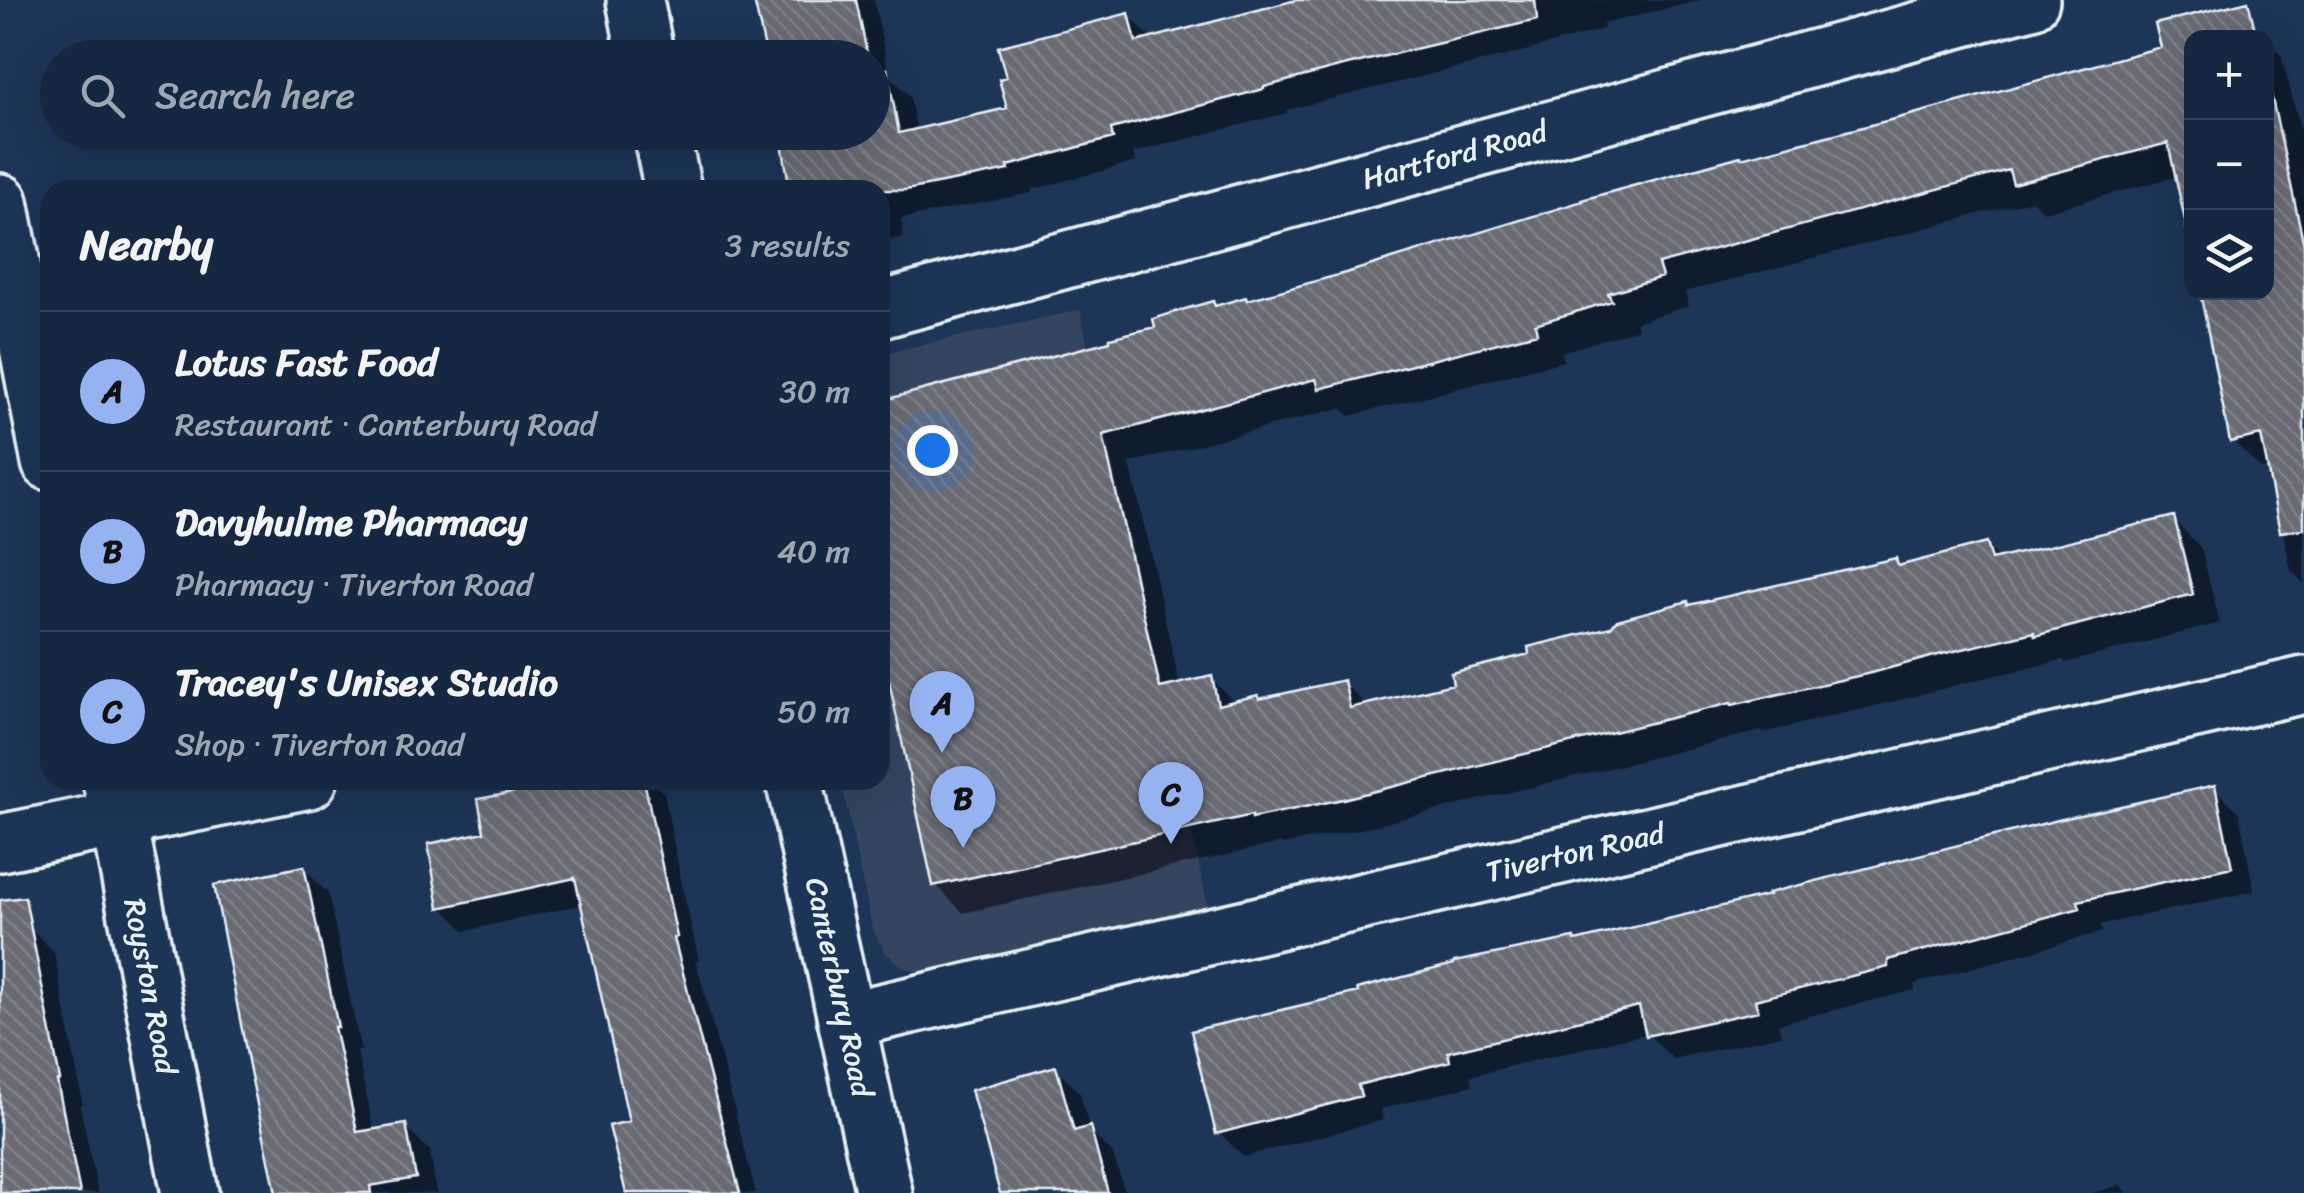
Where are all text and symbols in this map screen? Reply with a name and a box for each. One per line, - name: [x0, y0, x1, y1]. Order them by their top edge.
- map controls: [2184, 30, 2274, 300]
- button: +: [2184, 30, 2274, 120]
- search box: [40, 40, 890, 150]
- text: Search here: [155, 62, 355, 129]
- icon: search: [75, 68, 130, 123]
- street label: Hartford Road: [1356, 104, 1555, 206]
- button: −: [2184, 120, 2274, 210]
- text: Nearby: [80, 208, 213, 282]
- button: layers: [2184, 210, 2274, 300]
- text: 3 results: [725, 217, 850, 274]
- text: Lotus Fast Food: [175, 329, 437, 396]
- text: A: [102, 363, 123, 420]
- text: 30 m: [779, 363, 850, 420]
- text: Restaurant · Canterbury Road: [175, 396, 596, 453]
- your location: [907, 425, 958, 476]
- text: Davyhulme Pharmacy: [175, 489, 527, 556]
- text: B: [102, 523, 123, 580]
- text: 40 m: [777, 523, 850, 580]
- text: Pharmacy · Tiverton Road: [175, 556, 533, 613]
- text: Tracey's Unisex Studio: [175, 649, 558, 716]
- pin: A: [910, 670, 974, 753]
- text: C: [103, 683, 122, 740]
- text: 50 m: [777, 683, 850, 740]
- text: Shop · Tiverton Road: [175, 716, 464, 773]
- pin: C: [1138, 762, 1204, 844]
- pin: B: [930, 766, 996, 848]
- street label: Tiverton Road: [1480, 805, 1672, 899]
- street label: Canterbury Road: [789, 872, 890, 1104]
- street label: Royston Road: [107, 894, 194, 1081]

